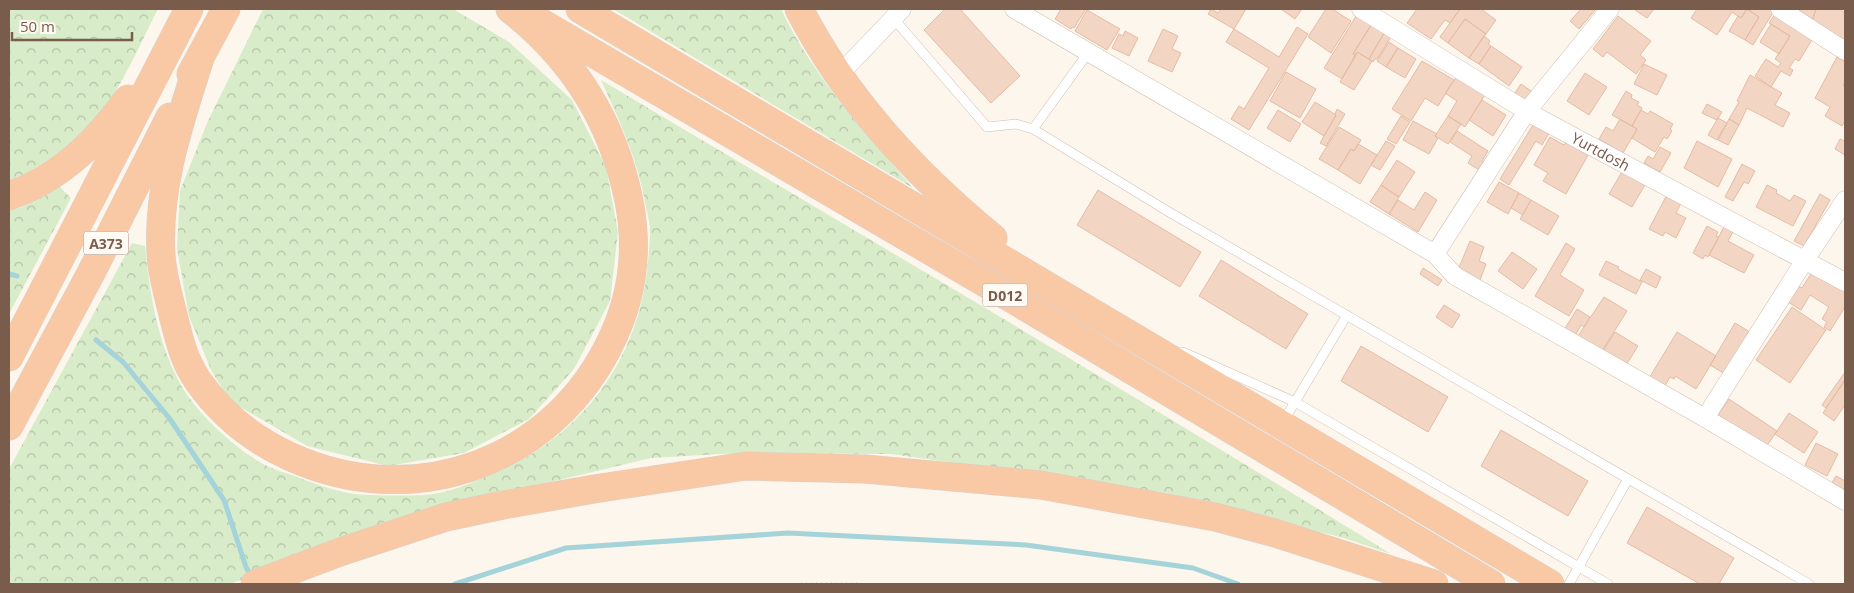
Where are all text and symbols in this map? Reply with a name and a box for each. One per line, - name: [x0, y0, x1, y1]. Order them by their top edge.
- scale bar: [12, 10, 132, 42]
- text: 50 m: [20, 16, 55, 36]
- street label: Yurtdosh: [1568, 127, 1634, 175]
- road number: A373: [84, 232, 128, 254]
- road number: D012: [982, 284, 1028, 306]

